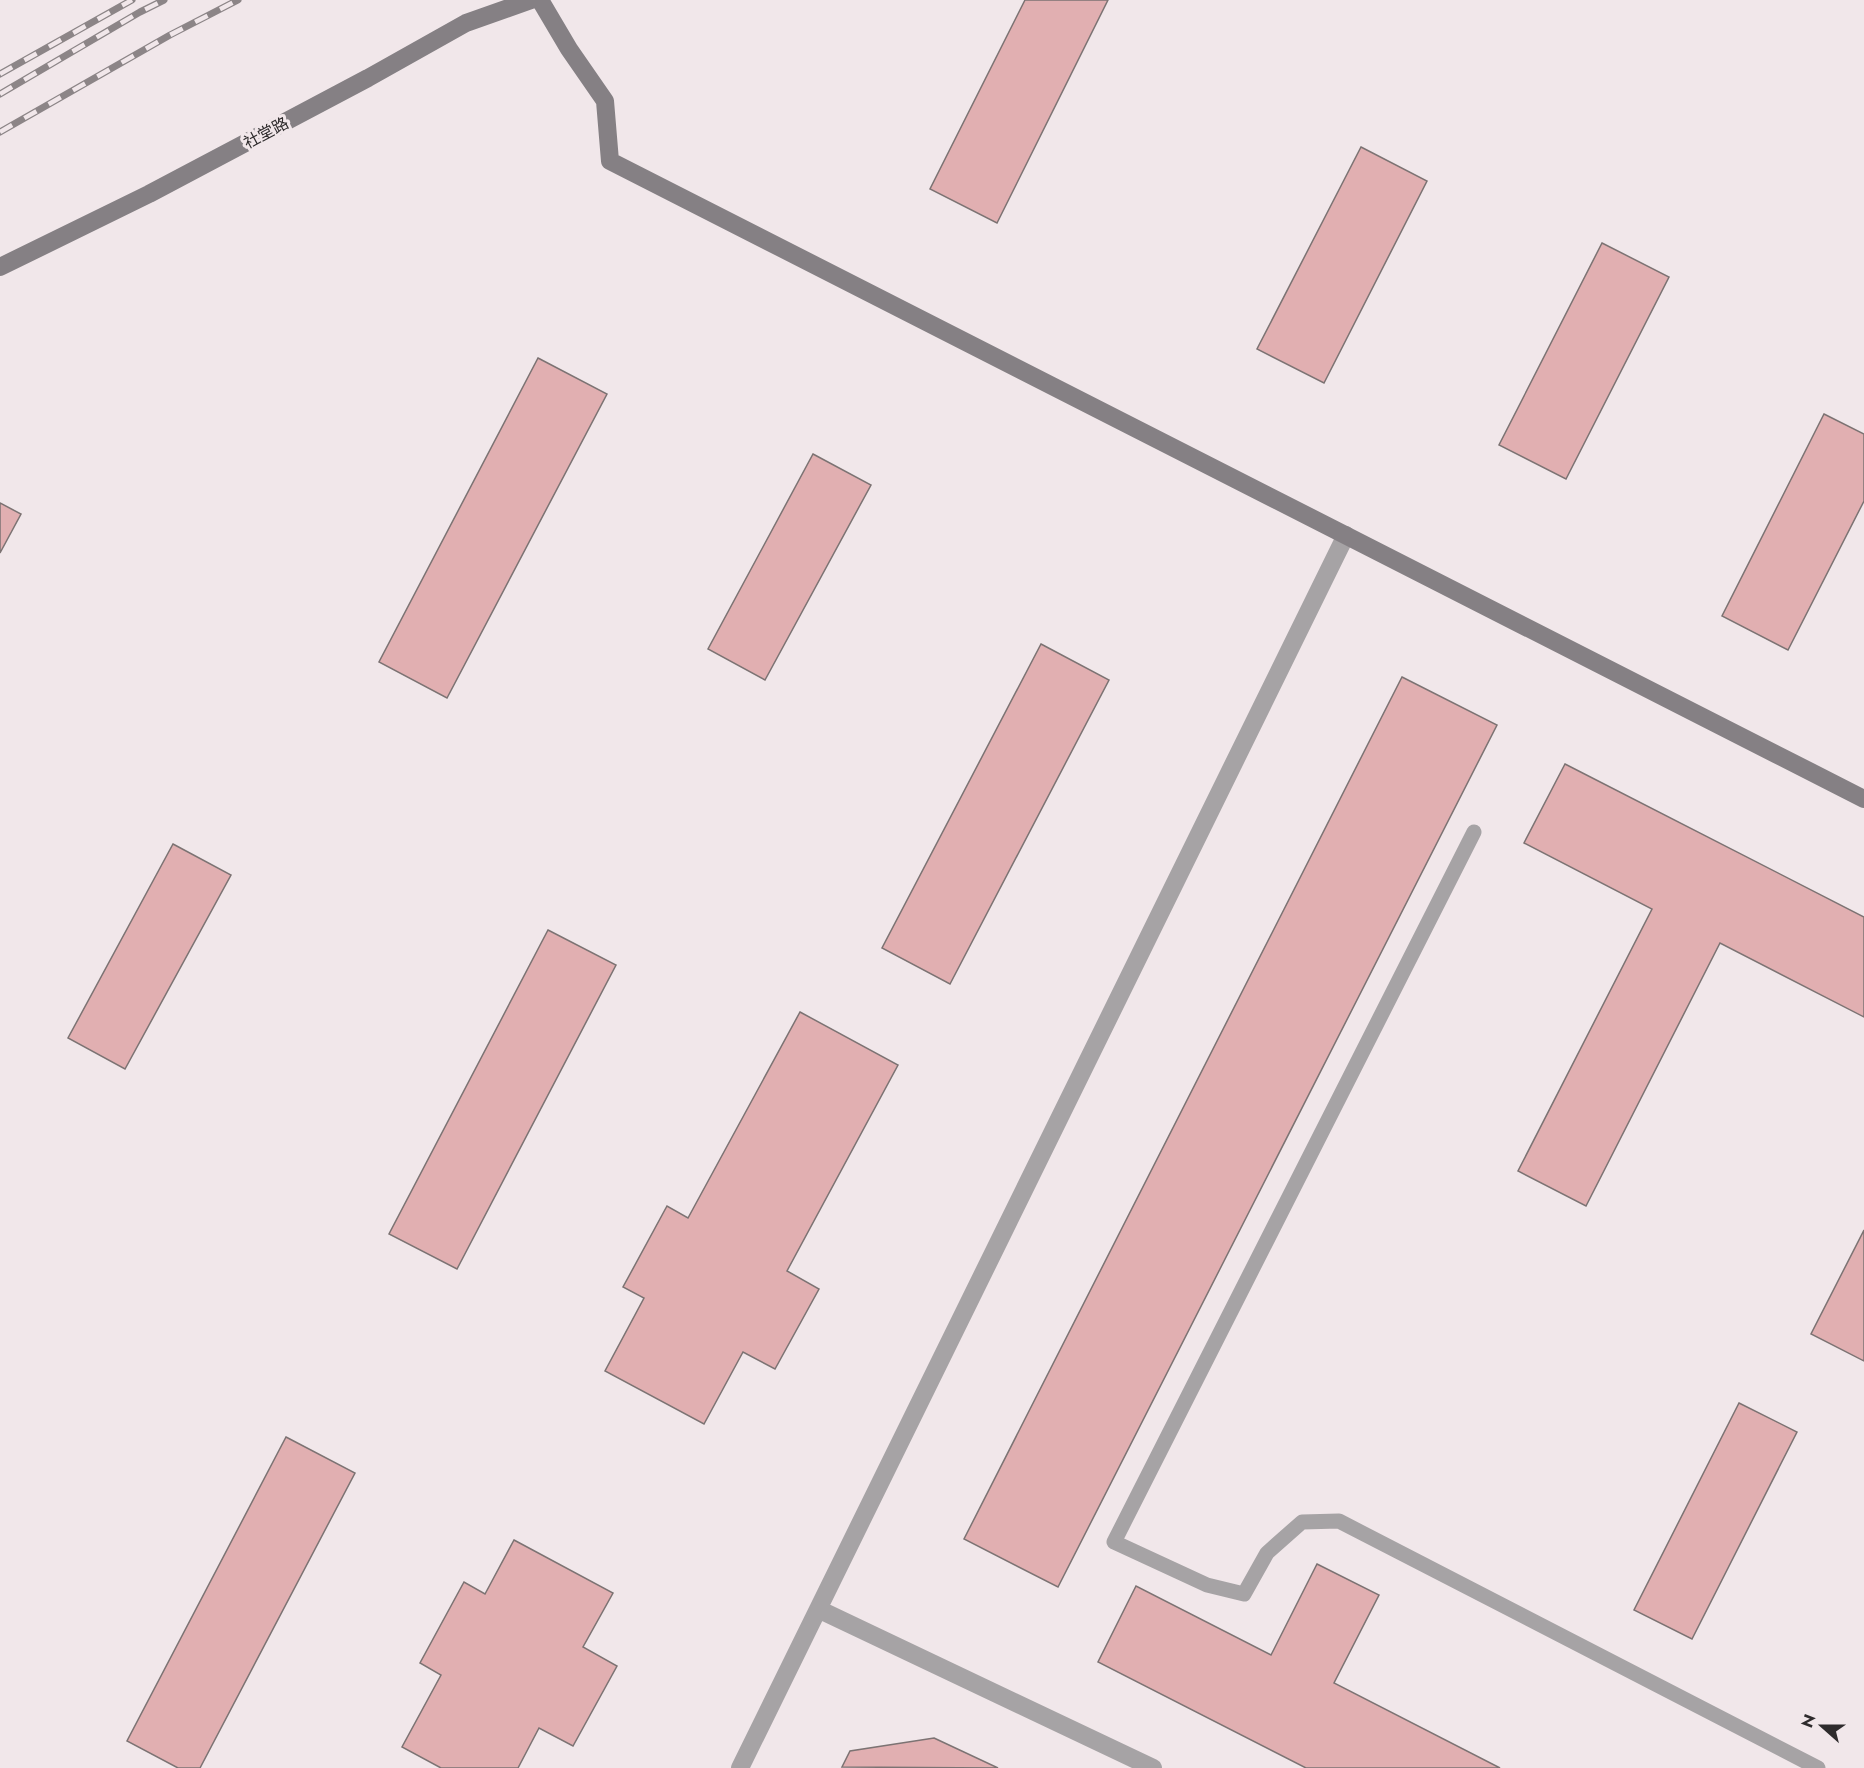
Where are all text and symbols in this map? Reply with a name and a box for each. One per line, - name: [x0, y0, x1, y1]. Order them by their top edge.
- street label: 社堂路: [239, 112, 293, 154]
- north arrow: [1792, 1696, 1852, 1756]
- text: N: [1795, 1711, 1821, 1731]

